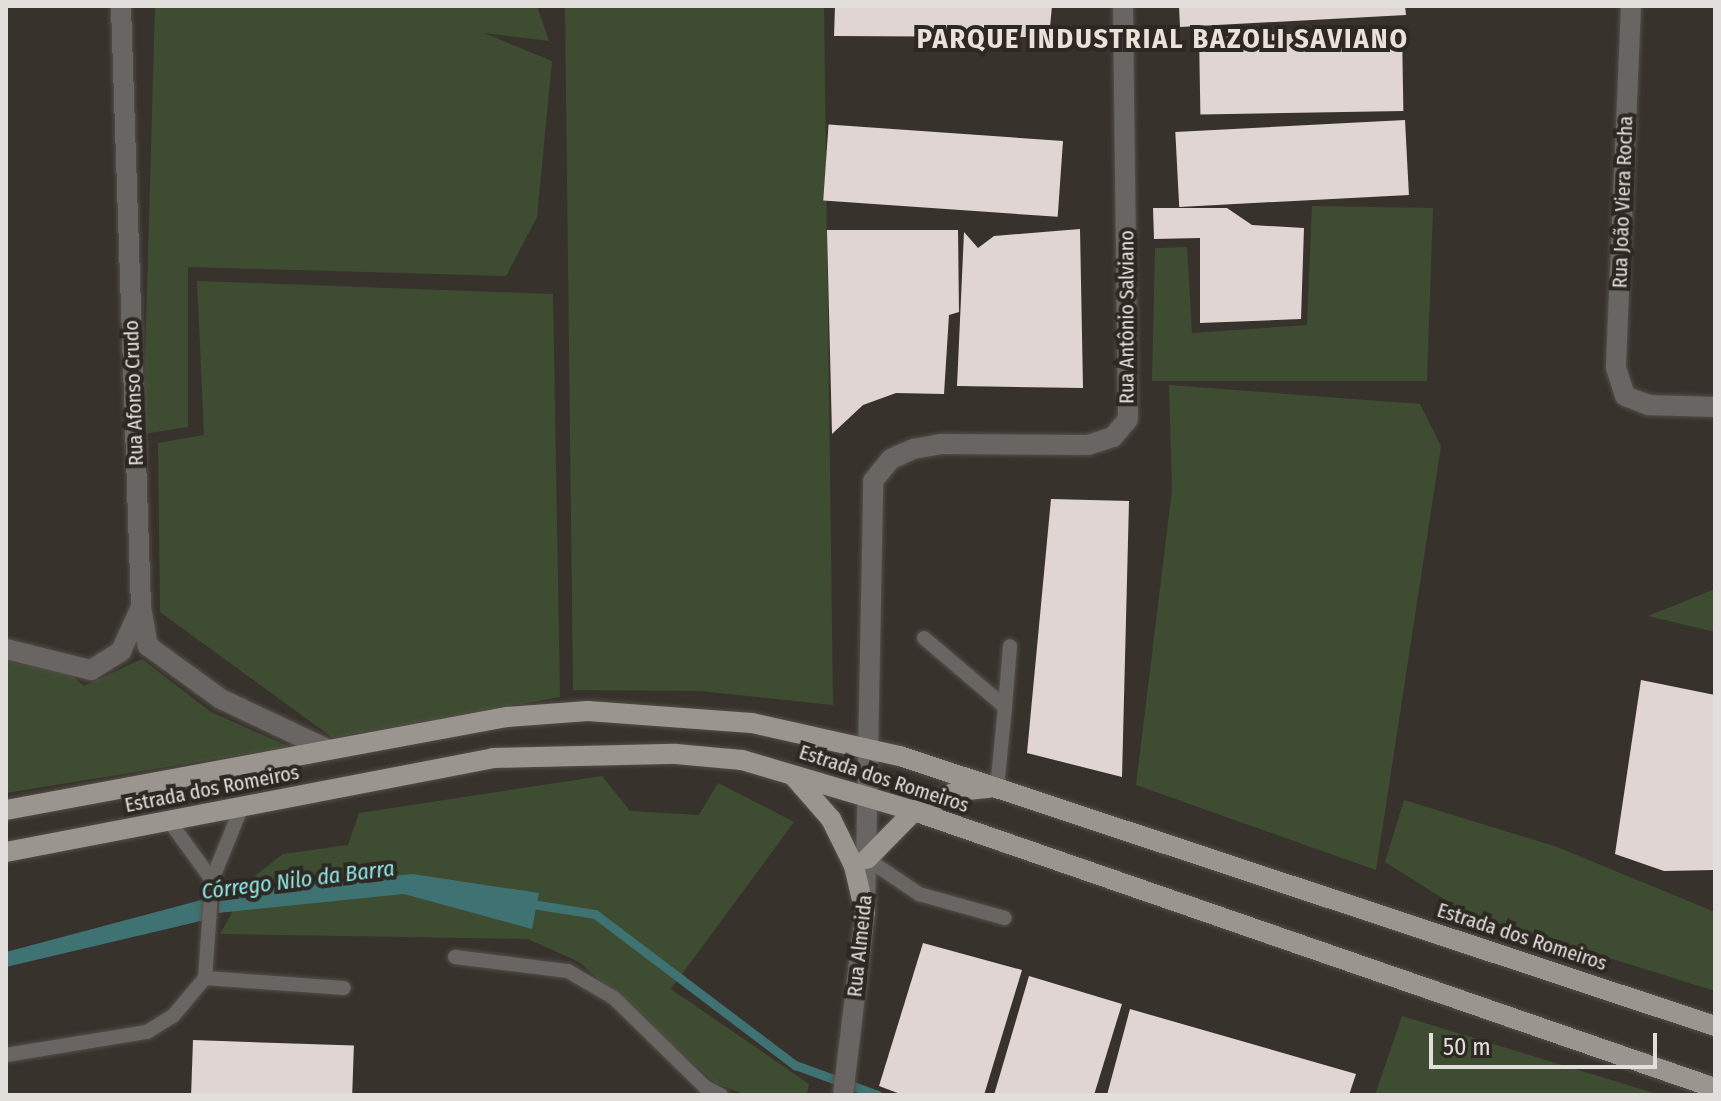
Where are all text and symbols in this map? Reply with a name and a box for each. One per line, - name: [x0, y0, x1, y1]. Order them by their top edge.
- district label: PARQUE INDUSTRIAL BAZOLI SAVIANO: [917, 22, 1409, 56]
- street label: Rua João Viera Rocha: [1608, 115, 1638, 289]
- street label: Rua Antônio Salviano: [1115, 230, 1139, 404]
- street label: Rua Afonso Crudo: [119, 320, 149, 466]
- street label: Estrada dos Romeiros: [796, 740, 972, 818]
- street label: Estrada dos Romeiros: [123, 760, 301, 818]
- water label: Córrego Nilo da Barra: [200, 855, 396, 905]
- street label: Rua Almeida: [843, 894, 877, 998]
- street label: Estrada dos Romeiros: [1434, 898, 1610, 976]
- scale bar: [1433, 1017, 1661, 1067]
- text: 50 m: [1443, 1033, 1491, 1061]

